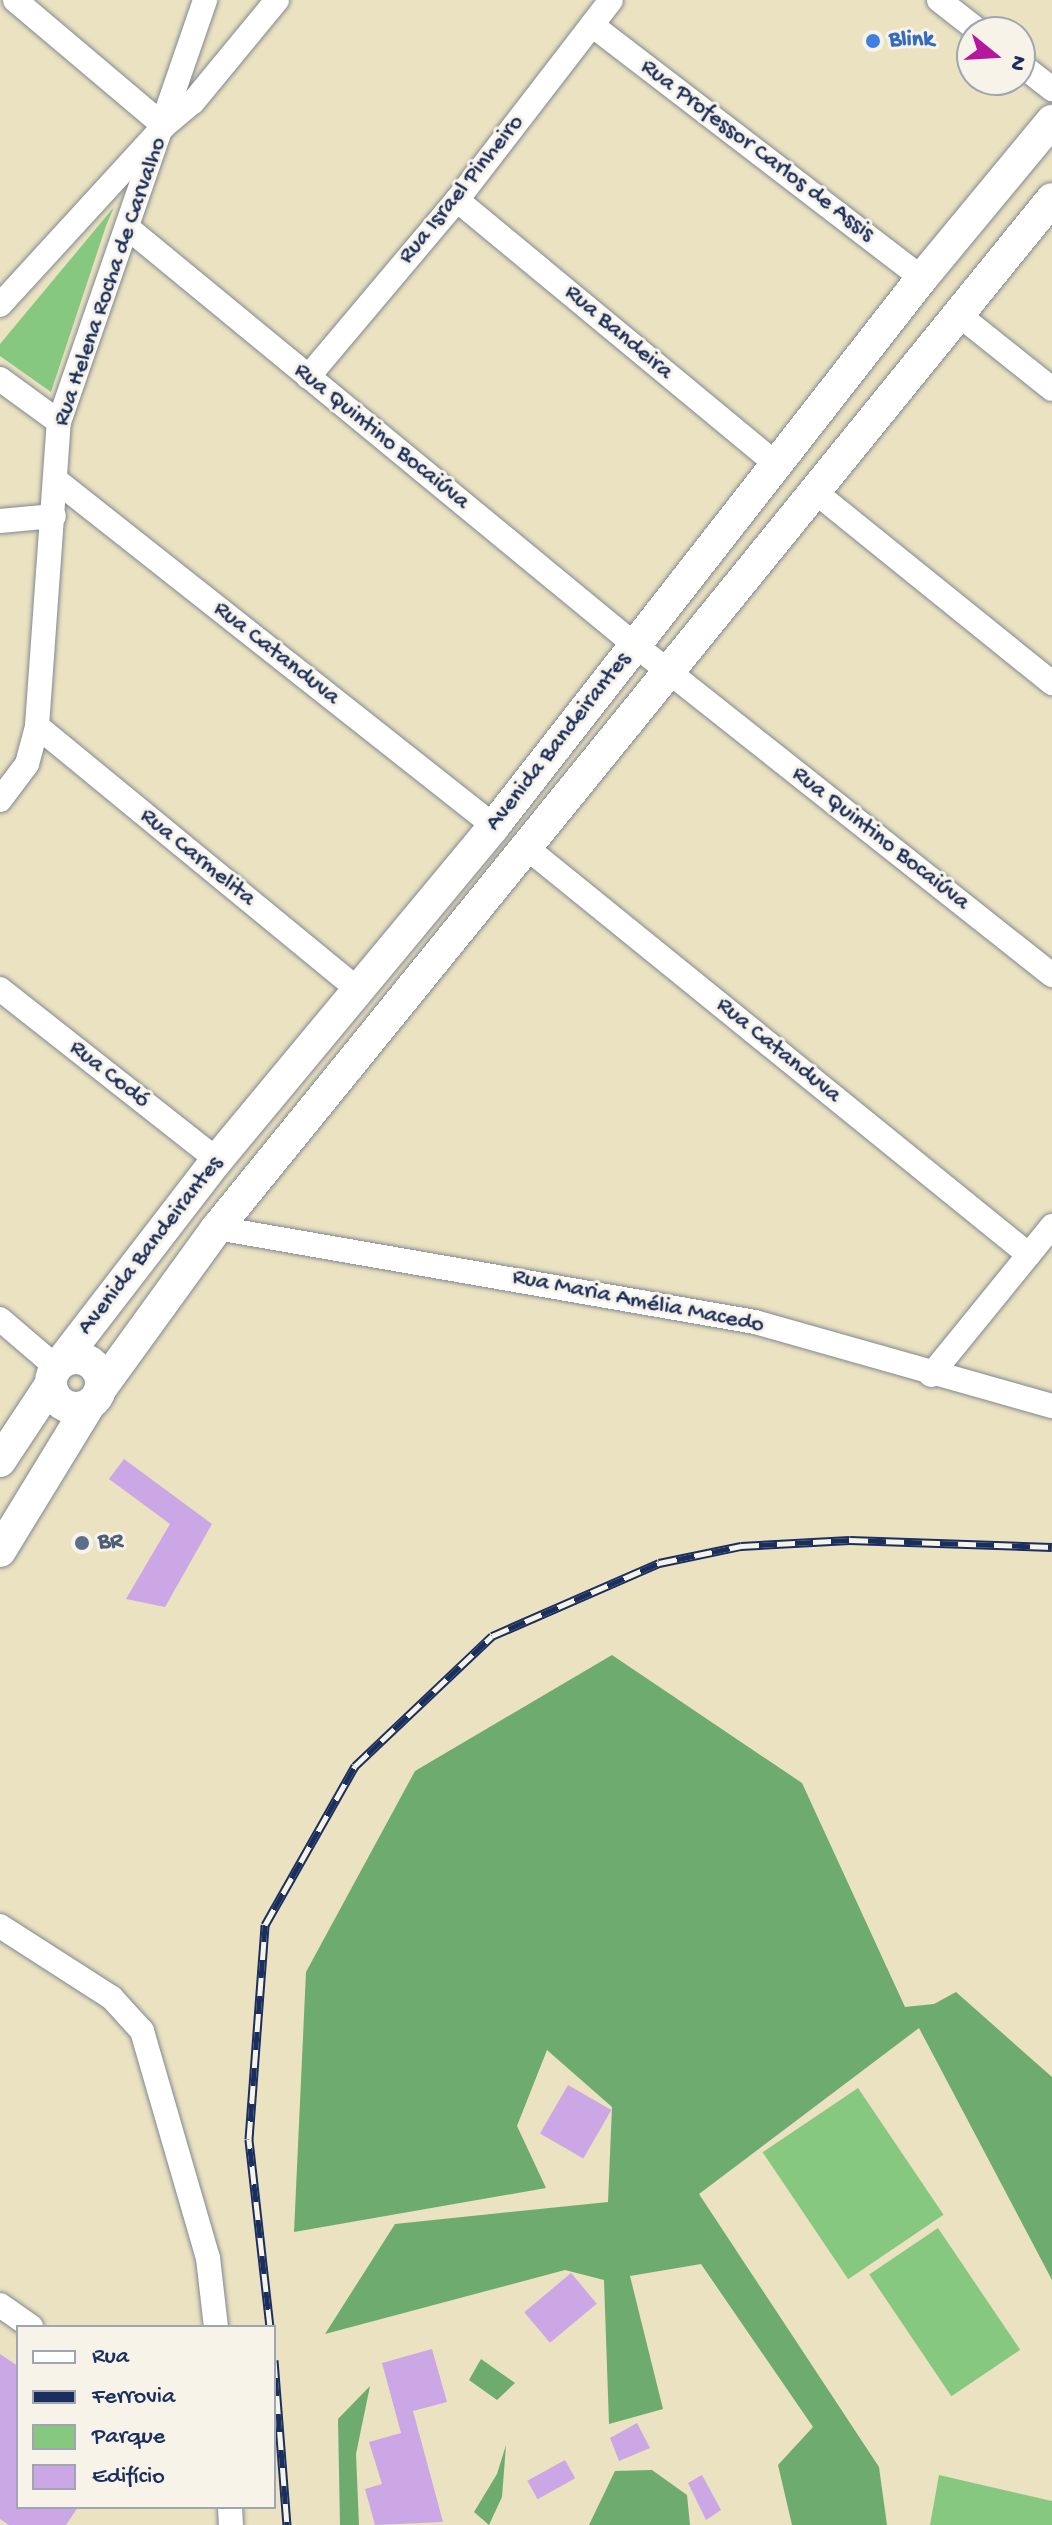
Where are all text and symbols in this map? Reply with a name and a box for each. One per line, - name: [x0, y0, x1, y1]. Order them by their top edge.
- north arrow: [956, 16, 1036, 96]
- place label: Blink: [889, 27, 934, 55]
- marker: Blink: [864, 32, 882, 50]
- text: N: [1002, 52, 1032, 74]
- street label: Rua Professor Carlos de Assis: [634, 53, 880, 249]
- street label: Rua Israel Pinheiro: [393, 109, 531, 271]
- street label: Rua Helena Rocha de Carvalho: [48, 134, 174, 430]
- street label: Rua Bandeira: [558, 279, 678, 387]
- street label: Rua Quintino Bocaiúva: [287, 357, 475, 517]
- street label: Rua Catanduva: [207, 596, 345, 712]
- street label: Avenida Bandeirantes: [480, 647, 638, 837]
- street label: Rua Quintino Bocaiúva: [785, 761, 975, 917]
- street label: Rua Carmelita: [133, 803, 261, 913]
- street label: Rua Catanduva: [710, 992, 846, 1110]
- street label: Rua Codó: [63, 1034, 155, 1116]
- street label: Avenida Bandeirantes: [72, 1151, 230, 1341]
- street label: Rua Maria Amélia Macedo: [510, 1263, 766, 1341]
- place label: BR: [98, 1529, 123, 1557]
- marker: BR: [73, 1534, 91, 1552]
- legend: [16, 2325, 276, 2509]
- text: Rua: [92, 2343, 129, 2372]
- text: Ferrovia: [92, 2383, 175, 2412]
- text: Parque: [92, 2423, 165, 2452]
- text: Edifício: [92, 2463, 165, 2492]

